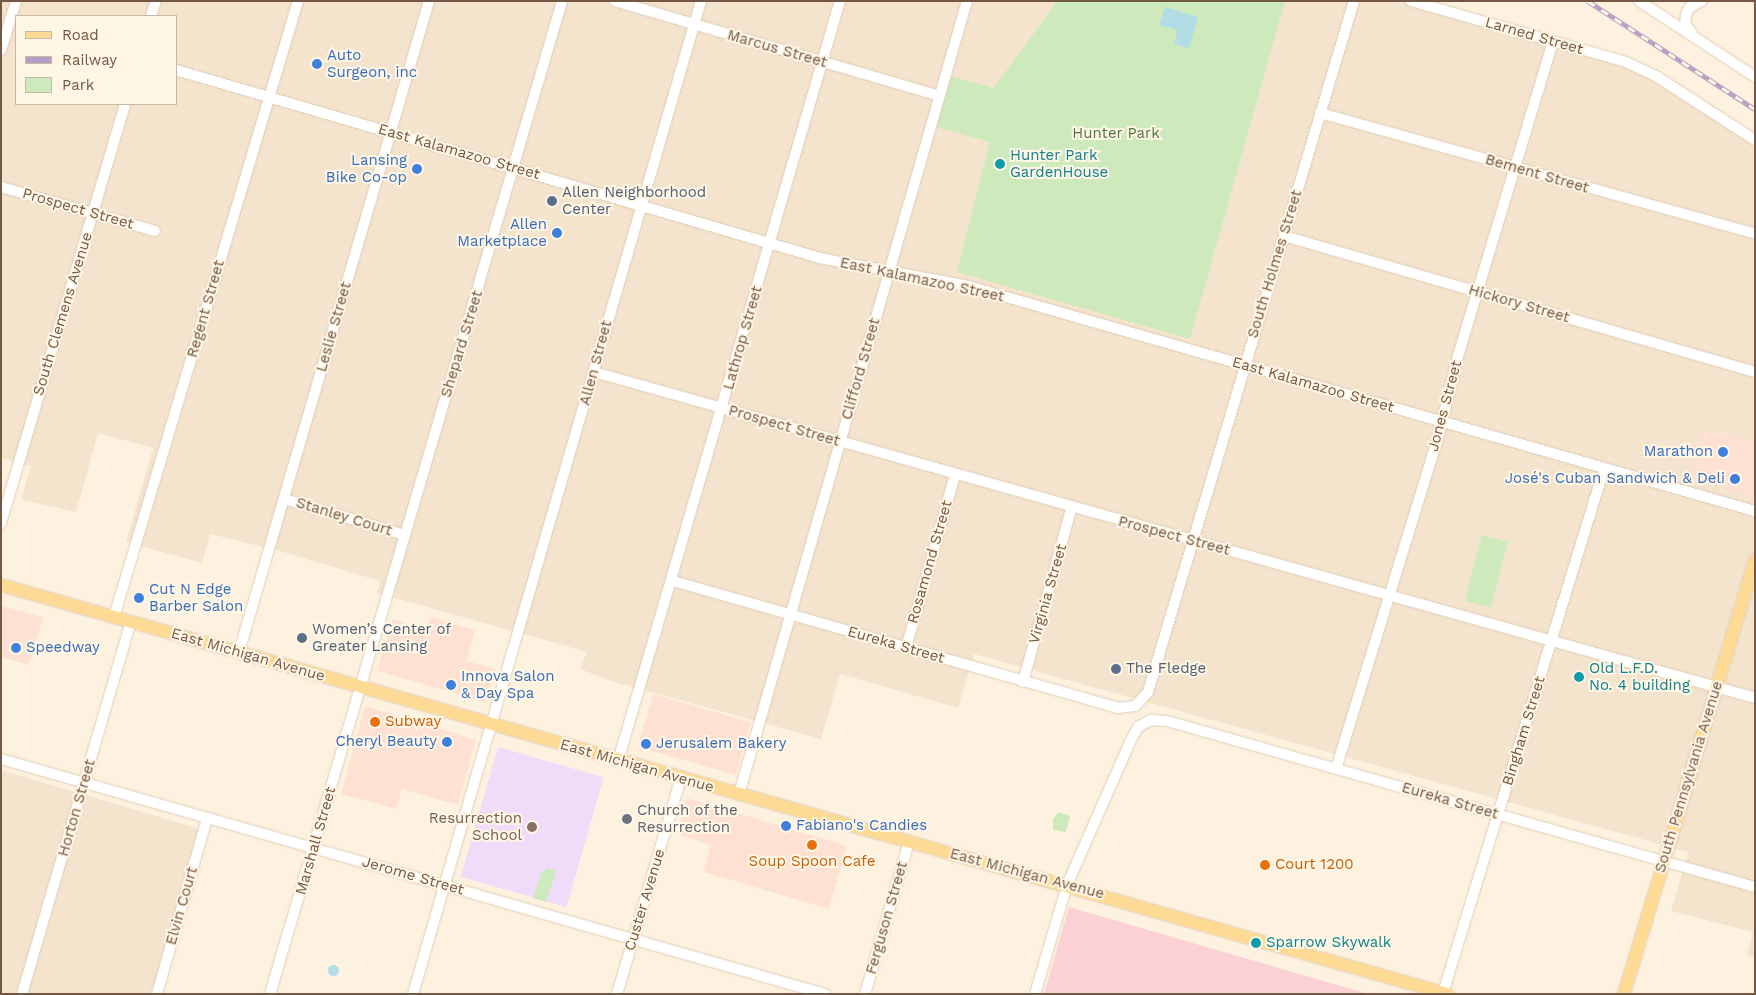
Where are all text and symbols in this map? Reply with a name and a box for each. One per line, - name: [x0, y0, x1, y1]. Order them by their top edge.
- street label: Larned Street: [1483, 13, 1585, 59]
- legend: [15, 15, 178, 105]
- text: Road: [62, 26, 99, 44]
- street label: Marcus Street: [725, 26, 829, 72]
- place label: Auto Surgeon, inc: [327, 46, 417, 81]
- text: Railway: [62, 51, 117, 69]
- marker: Auto Surgeon, inc: [311, 58, 323, 70]
- text: Park: [62, 76, 94, 94]
- street label: East Kalamazoo Street: [376, 120, 542, 184]
- park label: Hunter Park: [1072, 125, 1160, 143]
- place label: Hunter Park GardenHouse: [1010, 146, 1108, 181]
- place label: Lansing Bike Co-op: [326, 151, 407, 186]
- street label: Bement Street: [1483, 151, 1591, 197]
- marker: Hunter Park GardenHouse: [994, 158, 1006, 170]
- marker: Lansing Bike Co-op: [411, 163, 423, 175]
- place label: Allen Neighborhood Center: [562, 183, 706, 218]
- street label: Prospect Street: [20, 185, 136, 233]
- street label: South Holmes Street: [1244, 188, 1306, 340]
- marker: Allen Neighborhood Center: [546, 195, 558, 207]
- place label: Allen Marketplace: [457, 215, 547, 250]
- marker: Allen Marketplace: [551, 227, 563, 239]
- street label: South Clemens Avenue: [29, 230, 97, 398]
- street label: East Kalamazoo Street: [838, 254, 1006, 306]
- street label: Regent Street: [183, 258, 229, 360]
- street label: Leslie Street: [313, 280, 355, 374]
- street label: Hickory Street: [1466, 281, 1572, 327]
- street label: Lathrop Street: [720, 284, 766, 392]
- street label: Shepard Street: [437, 288, 487, 400]
- street label: Clifford Street: [838, 316, 884, 422]
- street label: Allen Street: [576, 319, 616, 407]
- street label: East Kalamazoo Street: [1230, 353, 1396, 417]
- street label: Jones Street: [1424, 359, 1466, 453]
- street label: Prospect Street: [726, 402, 842, 450]
- place label: Marathon: [1644, 443, 1713, 461]
- marker: Marathon: [1717, 446, 1729, 458]
- place label: José's Cuban Sandwich & Deli: [1505, 470, 1725, 488]
- marker: José's Cuban Sandwich & Deli: [1729, 473, 1741, 485]
- street label: Stanley Court: [294, 494, 394, 540]
- street label: Rosamond Street: [904, 498, 956, 626]
- street label: Prospect Street: [1116, 512, 1232, 560]
- street label: Virginia Street: [1025, 542, 1071, 646]
- place label: Cut N Edge Barber Salon: [149, 580, 244, 615]
- marker: Cut N Edge Barber Salon: [133, 592, 145, 604]
- place label: Women’s Center of Greater Lansing: [312, 620, 452, 655]
- street label: Eureka Street: [845, 623, 947, 667]
- street label: East Michigan Avenue: [169, 624, 327, 686]
- marker: Women’s Center of Greater Lansing: [296, 632, 308, 644]
- place label: Speedway: [26, 639, 100, 657]
- marker: Speedway: [10, 642, 22, 654]
- place label: Old L.F.D. No. 4 building: [1589, 659, 1690, 694]
- place label: The Fledge: [1126, 660, 1206, 678]
- marker: The Fledge: [1110, 663, 1122, 675]
- place label: Innova Salon & Day Spa: [461, 667, 555, 702]
- marker: Old L.F.D. No. 4 building: [1573, 671, 1585, 683]
- street label: Bingham Street: [1499, 674, 1549, 788]
- marker: Innova Salon & Day Spa: [445, 679, 457, 691]
- street label: South Pennsylvania Avenue: [1651, 679, 1727, 875]
- place label: Subway: [385, 713, 441, 731]
- marker: Subway: [369, 716, 381, 728]
- place label: Cheryl Beauty: [335, 733, 437, 751]
- street label: East Michigan Avenue: [558, 735, 716, 797]
- place label: Jerusalem Bakery: [656, 735, 786, 753]
- marker: Cheryl Beauty: [441, 736, 453, 748]
- marker: Jerusalem Bakery: [640, 738, 652, 750]
- street label: Horton Street: [55, 757, 99, 859]
- street label: Eureka Street: [1399, 779, 1501, 823]
- street label: Marshall Street: [292, 785, 340, 897]
- place label: Church of the Resurrection: [637, 801, 739, 836]
- place label: Resurrection School: [429, 809, 522, 844]
- marker: Church of the Resurrection: [621, 813, 633, 825]
- place label: Fabiano's Candies: [796, 817, 927, 835]
- marker: Fabiano's Candies: [780, 820, 792, 832]
- marker: Resurrection School: [526, 821, 538, 833]
- marker: Soup Spoon Cafe: [806, 839, 818, 851]
- street label: East Michigan Avenue: [948, 845, 1106, 903]
- street label: Custer Avenue: [621, 846, 669, 954]
- street label: Jerome Street: [360, 853, 466, 899]
- place label: Soup Spoon Cafe: [749, 853, 875, 871]
- place label: Court 1200: [1275, 856, 1354, 874]
- marker: Court 1200: [1259, 859, 1271, 871]
- street label: Ferguson Street: [862, 860, 912, 976]
- street label: Elvin Court: [162, 865, 202, 947]
- place label: Sparrow Skywalk: [1266, 934, 1392, 952]
- marker: Sparrow Skywalk: [1250, 937, 1262, 949]

